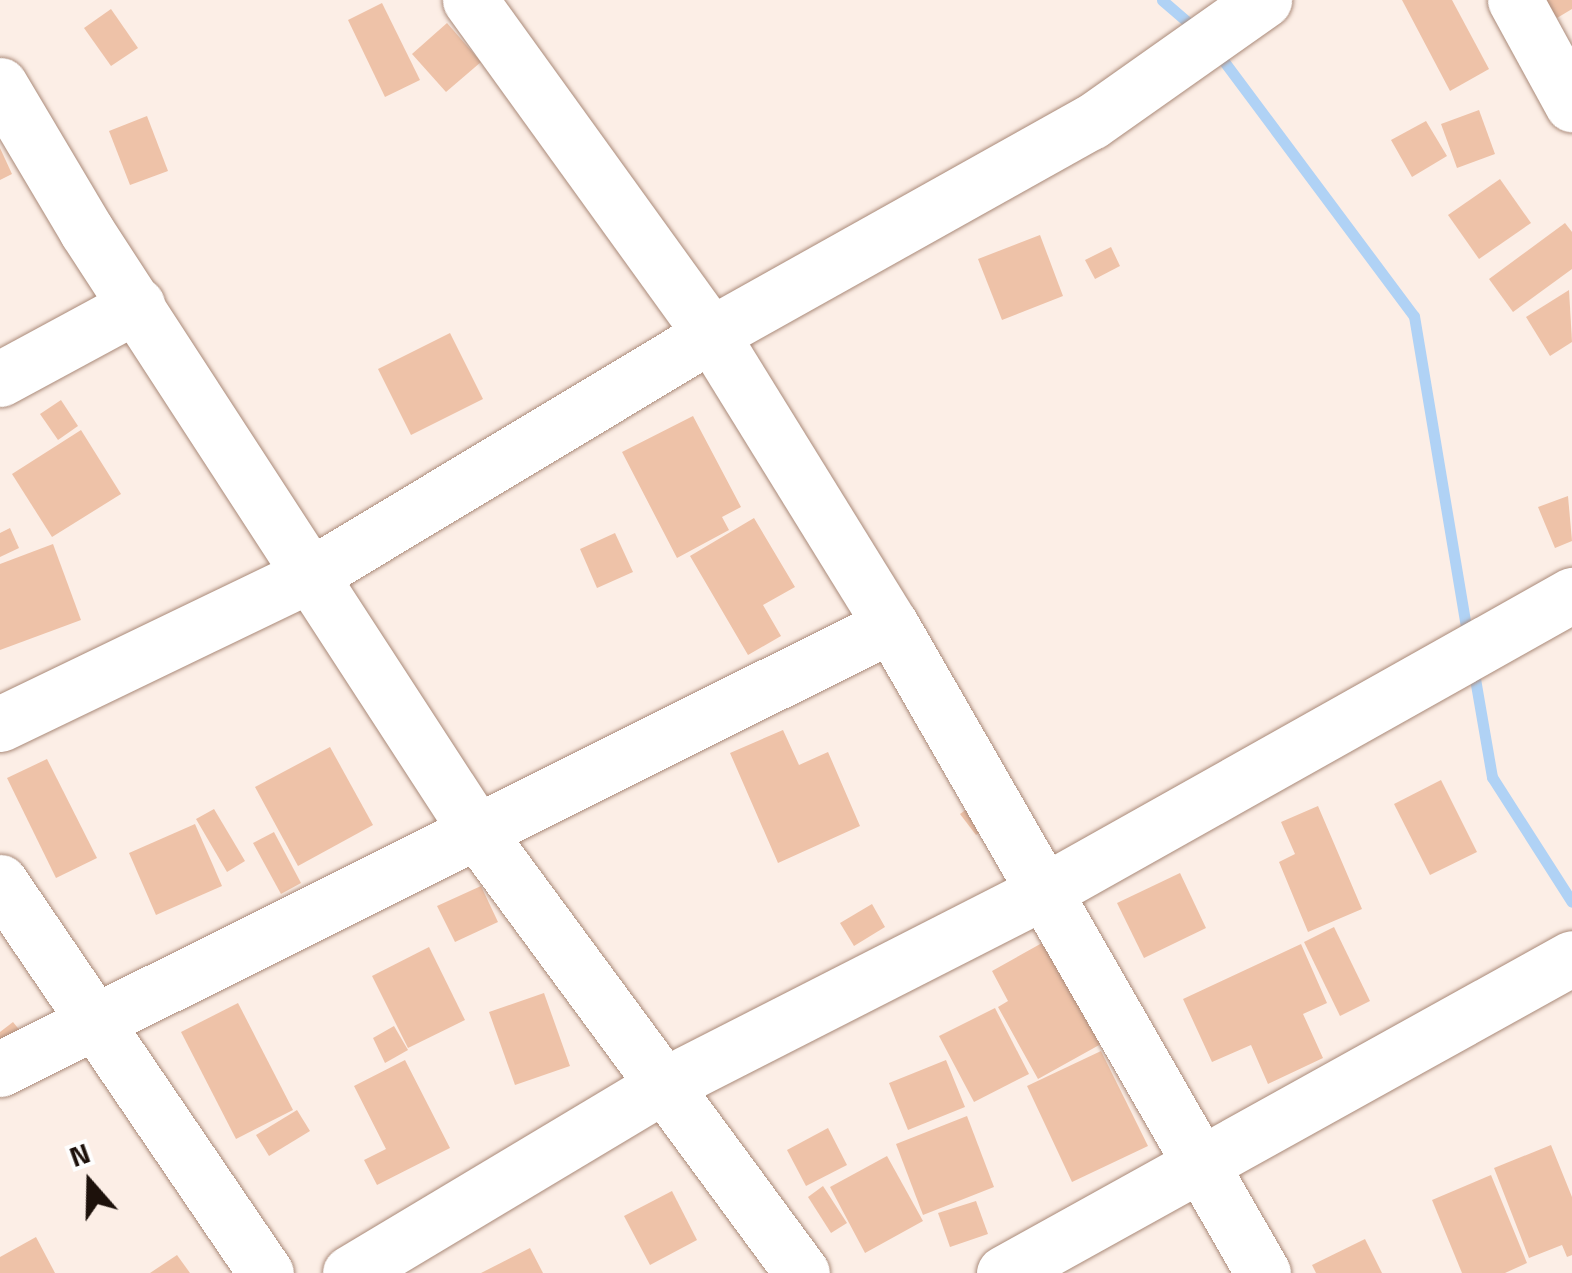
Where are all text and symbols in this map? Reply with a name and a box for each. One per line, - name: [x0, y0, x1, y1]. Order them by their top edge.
- text: N: [63, 1131, 96, 1178]
- north arrow: [40, 1133, 140, 1233]

